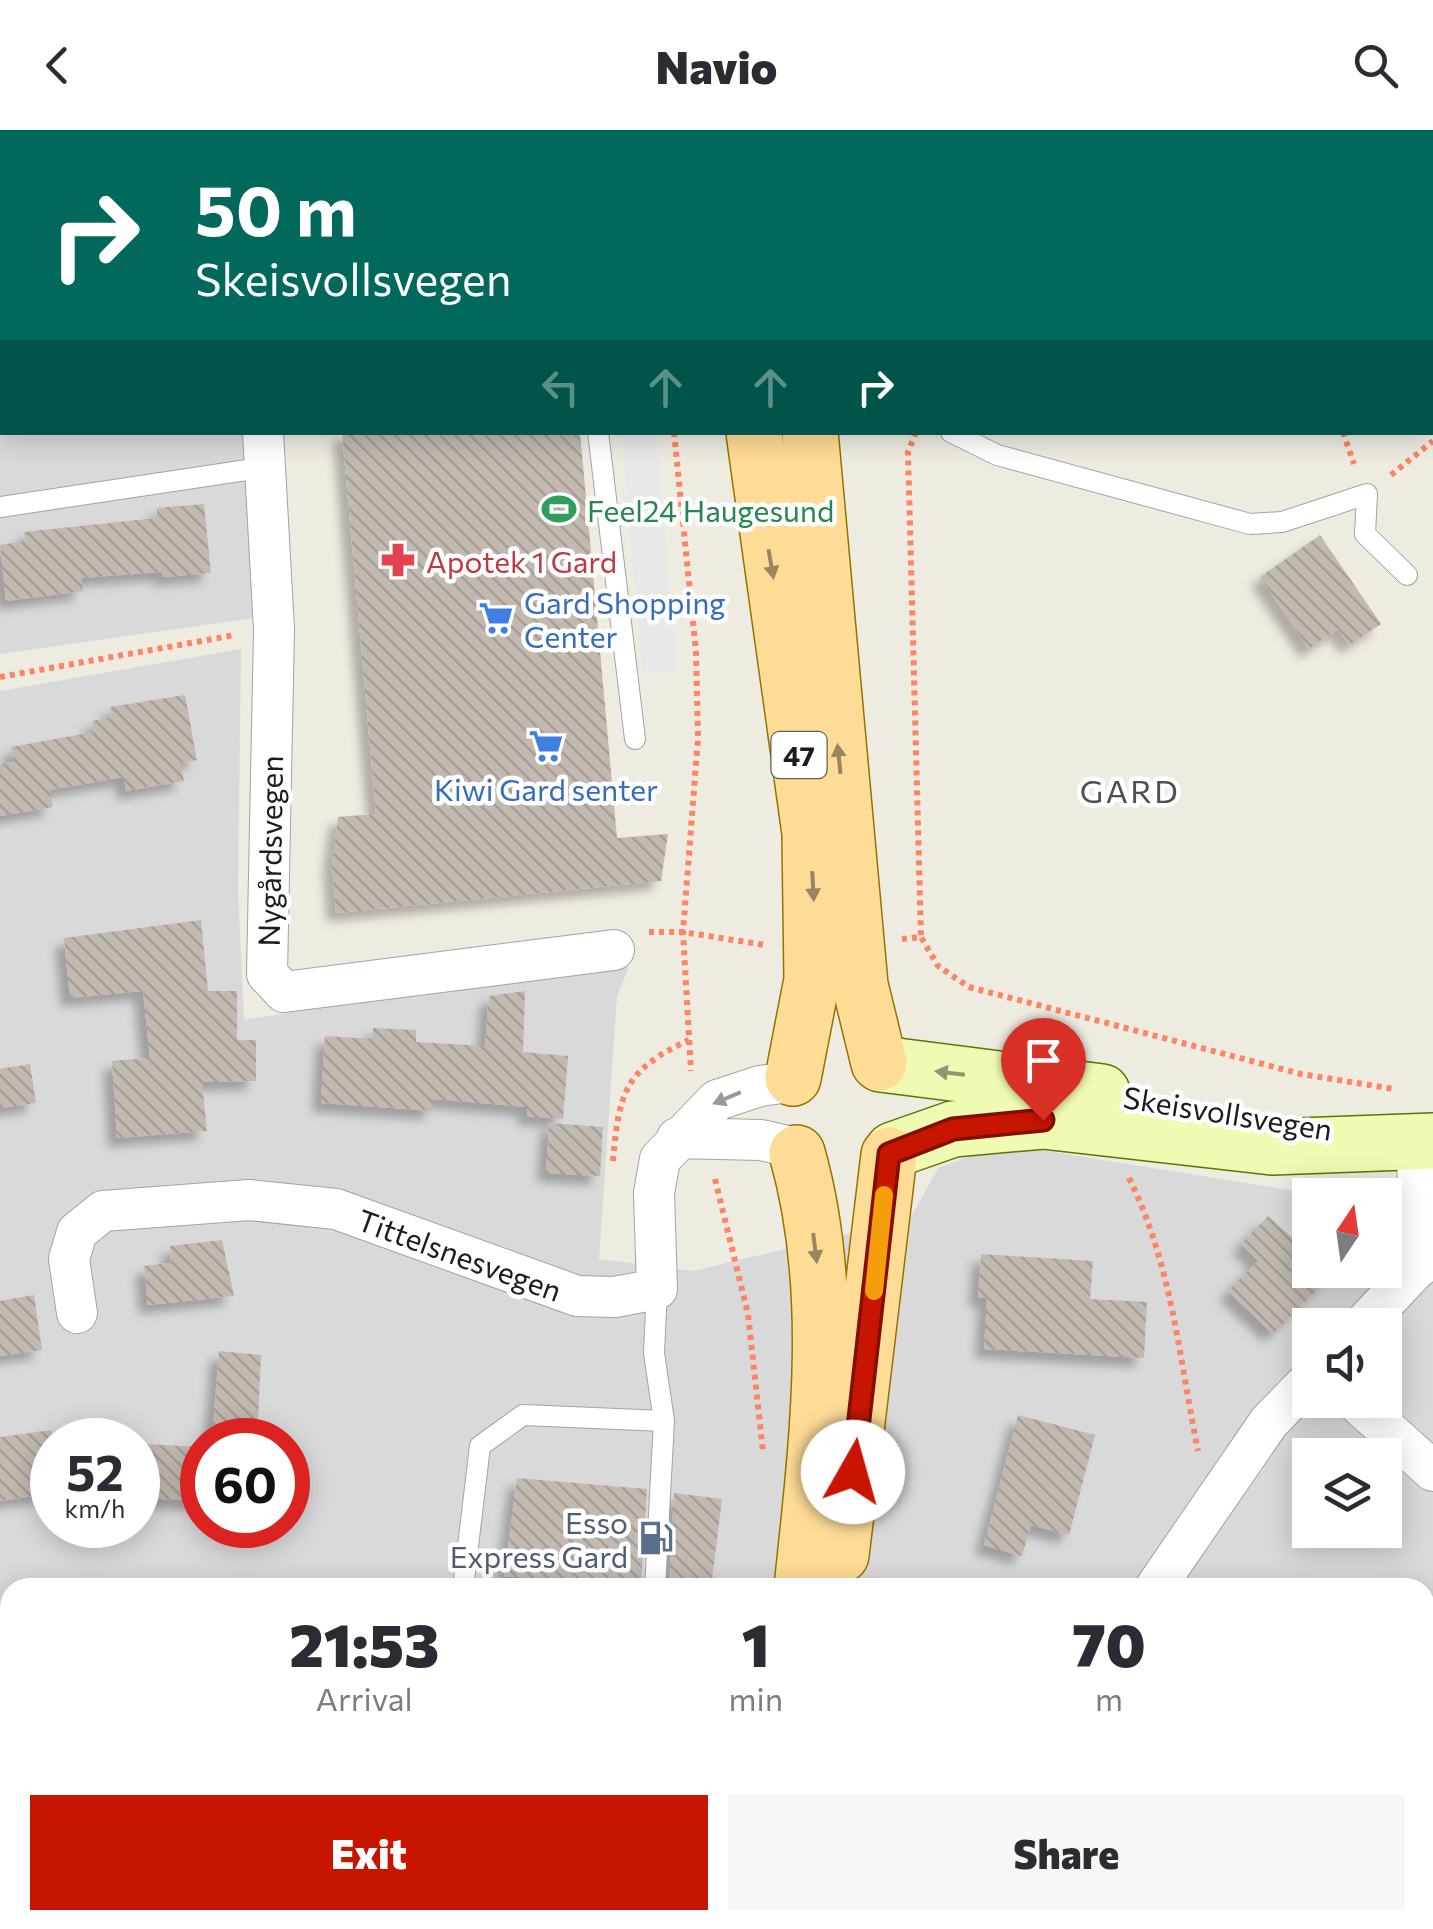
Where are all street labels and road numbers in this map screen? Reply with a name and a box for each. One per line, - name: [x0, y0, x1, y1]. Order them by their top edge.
- road number: 47: [772, 732, 826, 778]
- street label: Nygårdsvegen: [249, 755, 289, 947]
- street label: Skeisvollsvegen: [1121, 1077, 1335, 1147]
- street label: Tittelsnesvegen: [353, 1200, 567, 1308]

